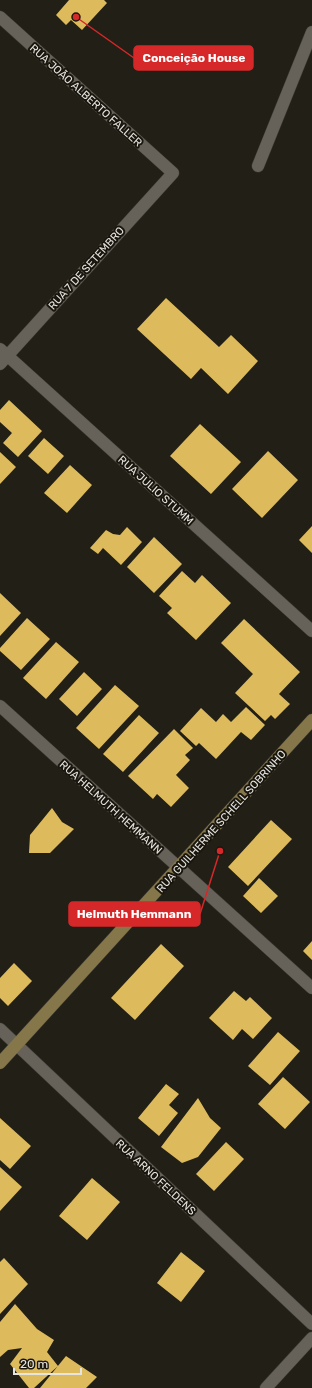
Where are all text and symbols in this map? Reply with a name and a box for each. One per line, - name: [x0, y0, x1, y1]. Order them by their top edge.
- street label: RUA JOÃO ALBERTO FALLER: [27, 42, 144, 149]
- callout: Conceição House: [134, 46, 253, 70]
- text: Conceição House: [143, 51, 245, 65]
- street label: RUA 7 DE SETEMBRO: [46, 224, 127, 312]
- street label: RUA JULIO STUMM: [115, 453, 196, 528]
- street label: RUA GUILHERME SCHELL SOBRINHO: [154, 747, 289, 895]
- street label: RUA HELMUTH HEMMANN: [57, 758, 165, 857]
- callout: Helmuth Hemmann: [69, 902, 200, 926]
- text: Helmuth Hemmann: [77, 907, 192, 921]
- street label: RUA ARNO FELDENS: [113, 1137, 198, 1218]
- scale bar: [14, 1350, 81, 1376]
- text: 20 m: [20, 1357, 48, 1371]

